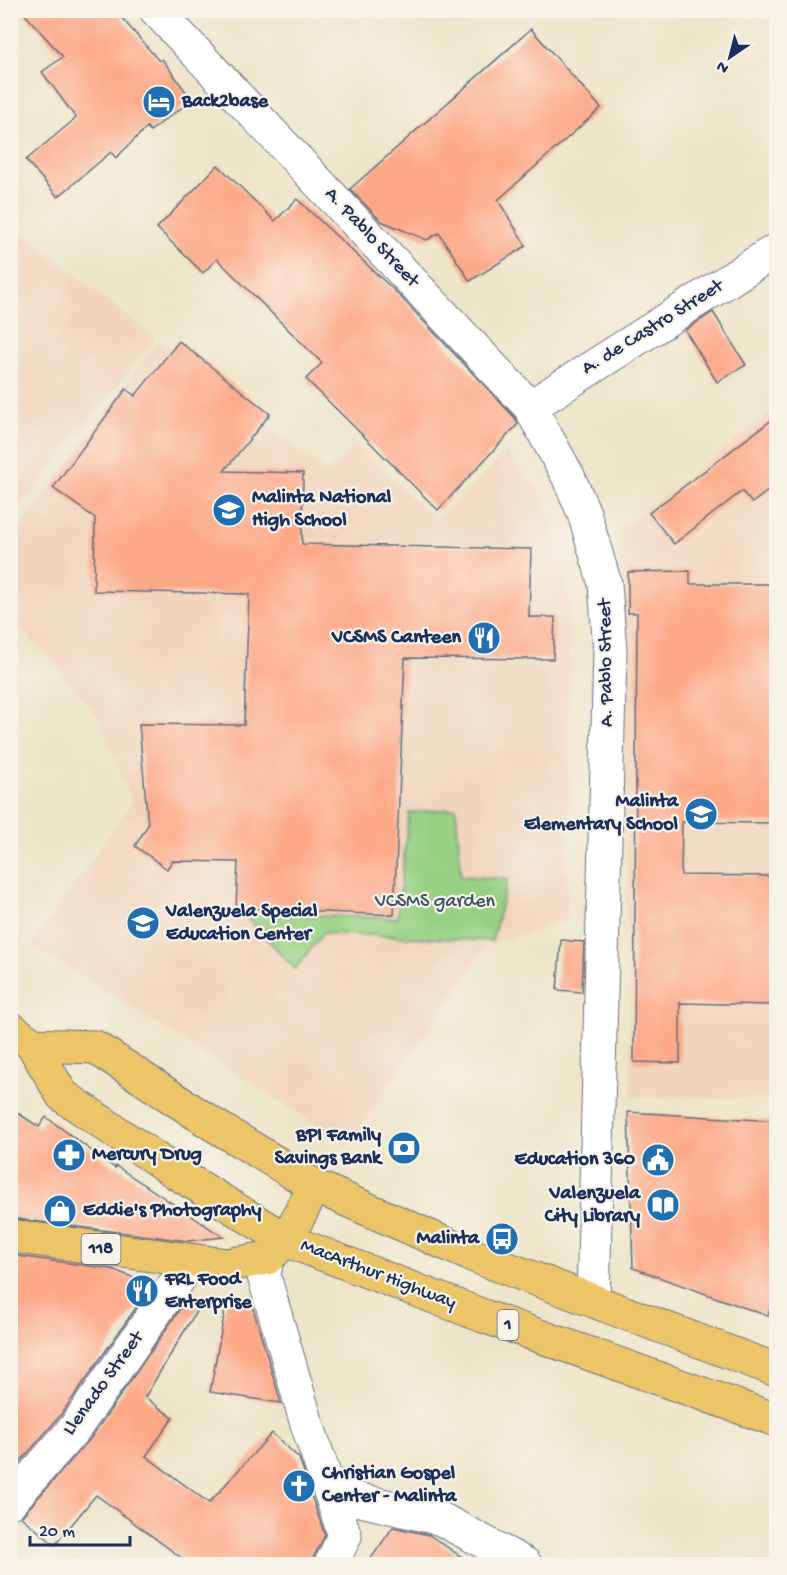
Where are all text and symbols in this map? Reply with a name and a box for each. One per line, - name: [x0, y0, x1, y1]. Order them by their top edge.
- north arrow: [700, 27, 760, 87]
- text: N: [713, 55, 733, 77]
- hotel icon: Back2base: [141, 84, 177, 120]
- place label: Back2base: [181, 91, 269, 114]
- street label: A. Pablo Street: [319, 183, 424, 294]
- street label: A. de Castro Street: [578, 274, 730, 381]
- place label: Malinta National High School: [252, 487, 392, 533]
- school or university icon: Malinta National High School: [211, 492, 247, 528]
- street label: A. Pablo Street: [594, 597, 620, 727]
- restaurant icon: VCSMS Canteen: [466, 620, 502, 656]
- place label: VCSMS Canteen: [331, 627, 461, 650]
- place label: Malinta Elementary School: [524, 791, 679, 837]
- school or university icon: Malinta Elementary School: [683, 796, 719, 832]
- park label: VCSMS garden: [374, 891, 496, 914]
- place label: Valenzuela Special Education Center: [165, 901, 318, 947]
- school or university icon: Valenzuela Special Education Center: [125, 905, 161, 941]
- place label: BPI Family Savings Bank: [275, 1125, 383, 1171]
- bank icon: BPI Family Savings Bank: [386, 1130, 422, 1166]
- pharmacy icon: Mercury Drug: [51, 1137, 87, 1173]
- public building icon: Education 360: [640, 1142, 676, 1178]
- place label: Mercury Drug: [92, 1144, 202, 1167]
- place label: Education 360: [515, 1149, 636, 1172]
- place label: Valenzuela City Library: [544, 1183, 641, 1229]
- library icon: Valenzuela City Library: [645, 1187, 681, 1223]
- shop icon: Eddie's Photography: [42, 1193, 78, 1229]
- place label: Eddie's Photography: [83, 1200, 262, 1223]
- bus stop icon: Malinta: [484, 1221, 520, 1257]
- place label: Malinta: [417, 1228, 480, 1251]
- road number: 118: [82, 1234, 120, 1264]
- street label: MacArthur Highway: [297, 1235, 459, 1315]
- place label: FRL Food Enterprise: [164, 1269, 252, 1315]
- restaurant icon: FRL Food Enterprise: [124, 1273, 160, 1309]
- road number: 1: [498, 1310, 518, 1340]
- street label: Llenado Street: [59, 1326, 150, 1440]
- place label: Christian Gospel Center - Malinta: [321, 1463, 457, 1509]
- church icon: Christian Gospel Center - Malinta: [281, 1468, 317, 1504]
- scale bar: [30, 1509, 130, 1547]
- text: 20 m: [39, 1522, 75, 1543]

